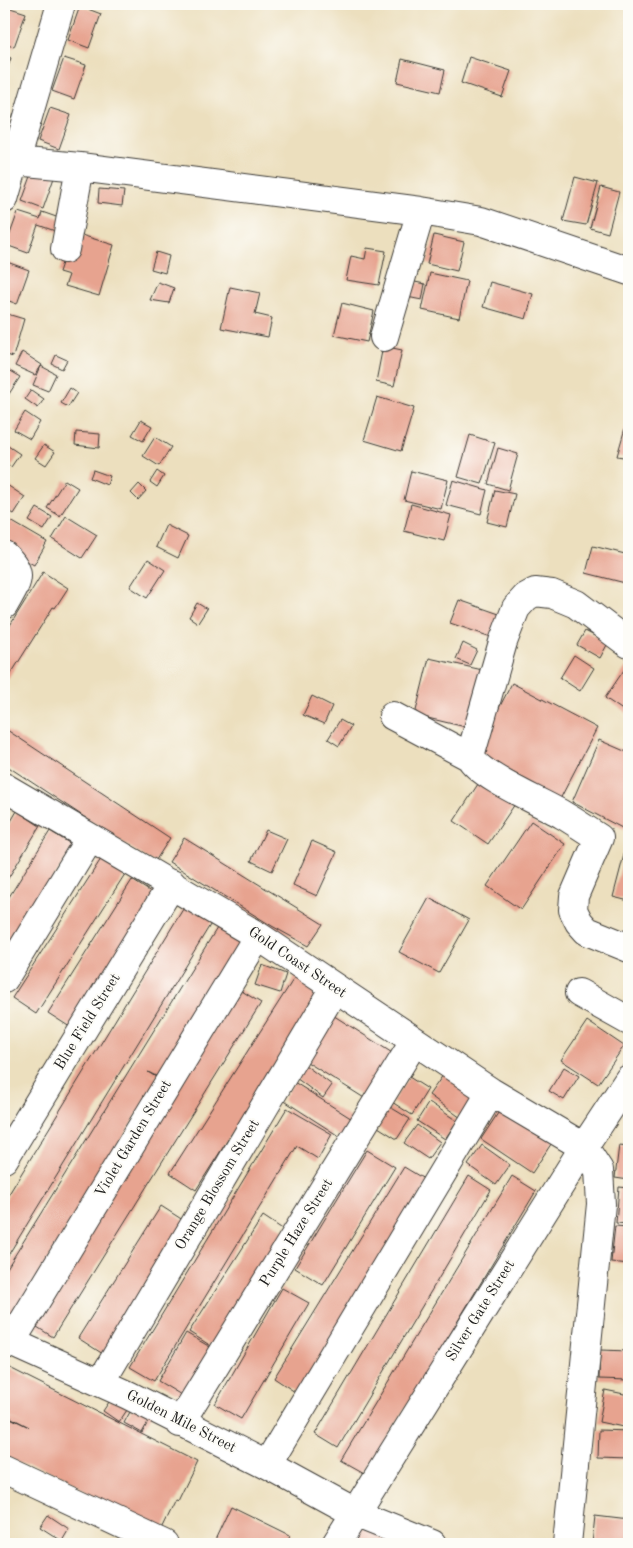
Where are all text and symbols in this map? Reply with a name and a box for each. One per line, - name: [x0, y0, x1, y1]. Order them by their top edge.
- street label: Gold Coast Street: [245, 925, 349, 1001]
- street label: Blue Field Street: [52, 971, 124, 1073]
- street label: Violet Garden Street: [93, 1078, 175, 1200]
- street label: Orange Blossom Street: [173, 1117, 263, 1253]
- street label: Purple Haze Street: [258, 1176, 336, 1290]
- street label: Silver Gate Street: [444, 1258, 518, 1364]
- street label: Golden Mile Street: [124, 1388, 238, 1456]

